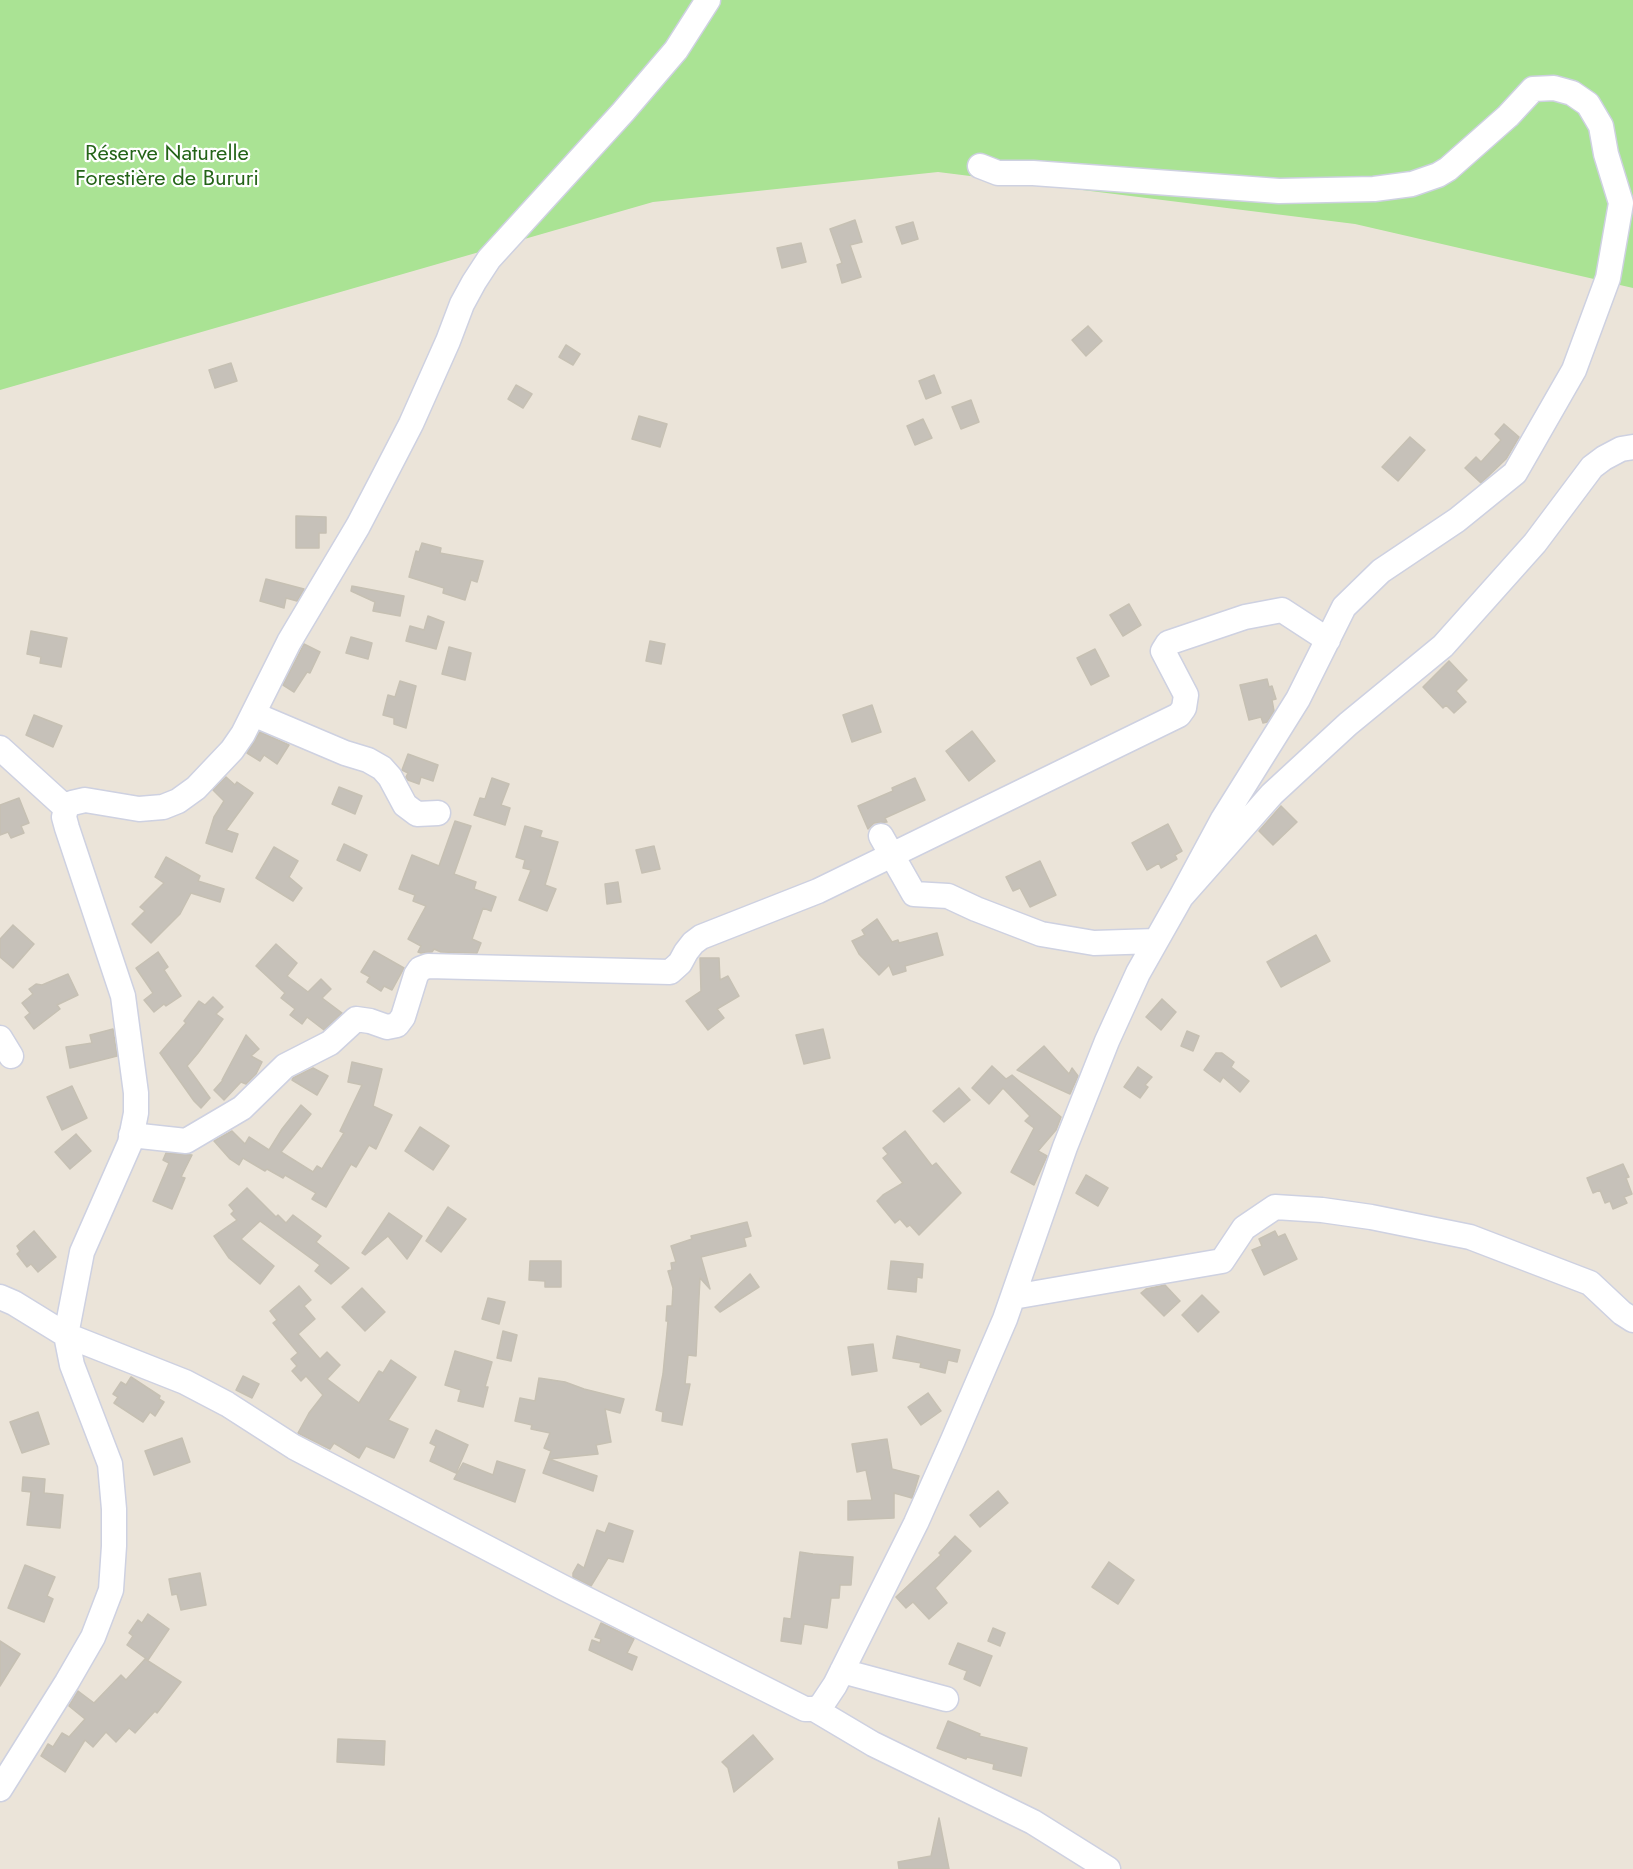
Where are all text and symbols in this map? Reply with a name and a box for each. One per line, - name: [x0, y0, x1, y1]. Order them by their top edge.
- park label: Réserve Naturelle Forestière de Bururi: [75, 142, 259, 194]

